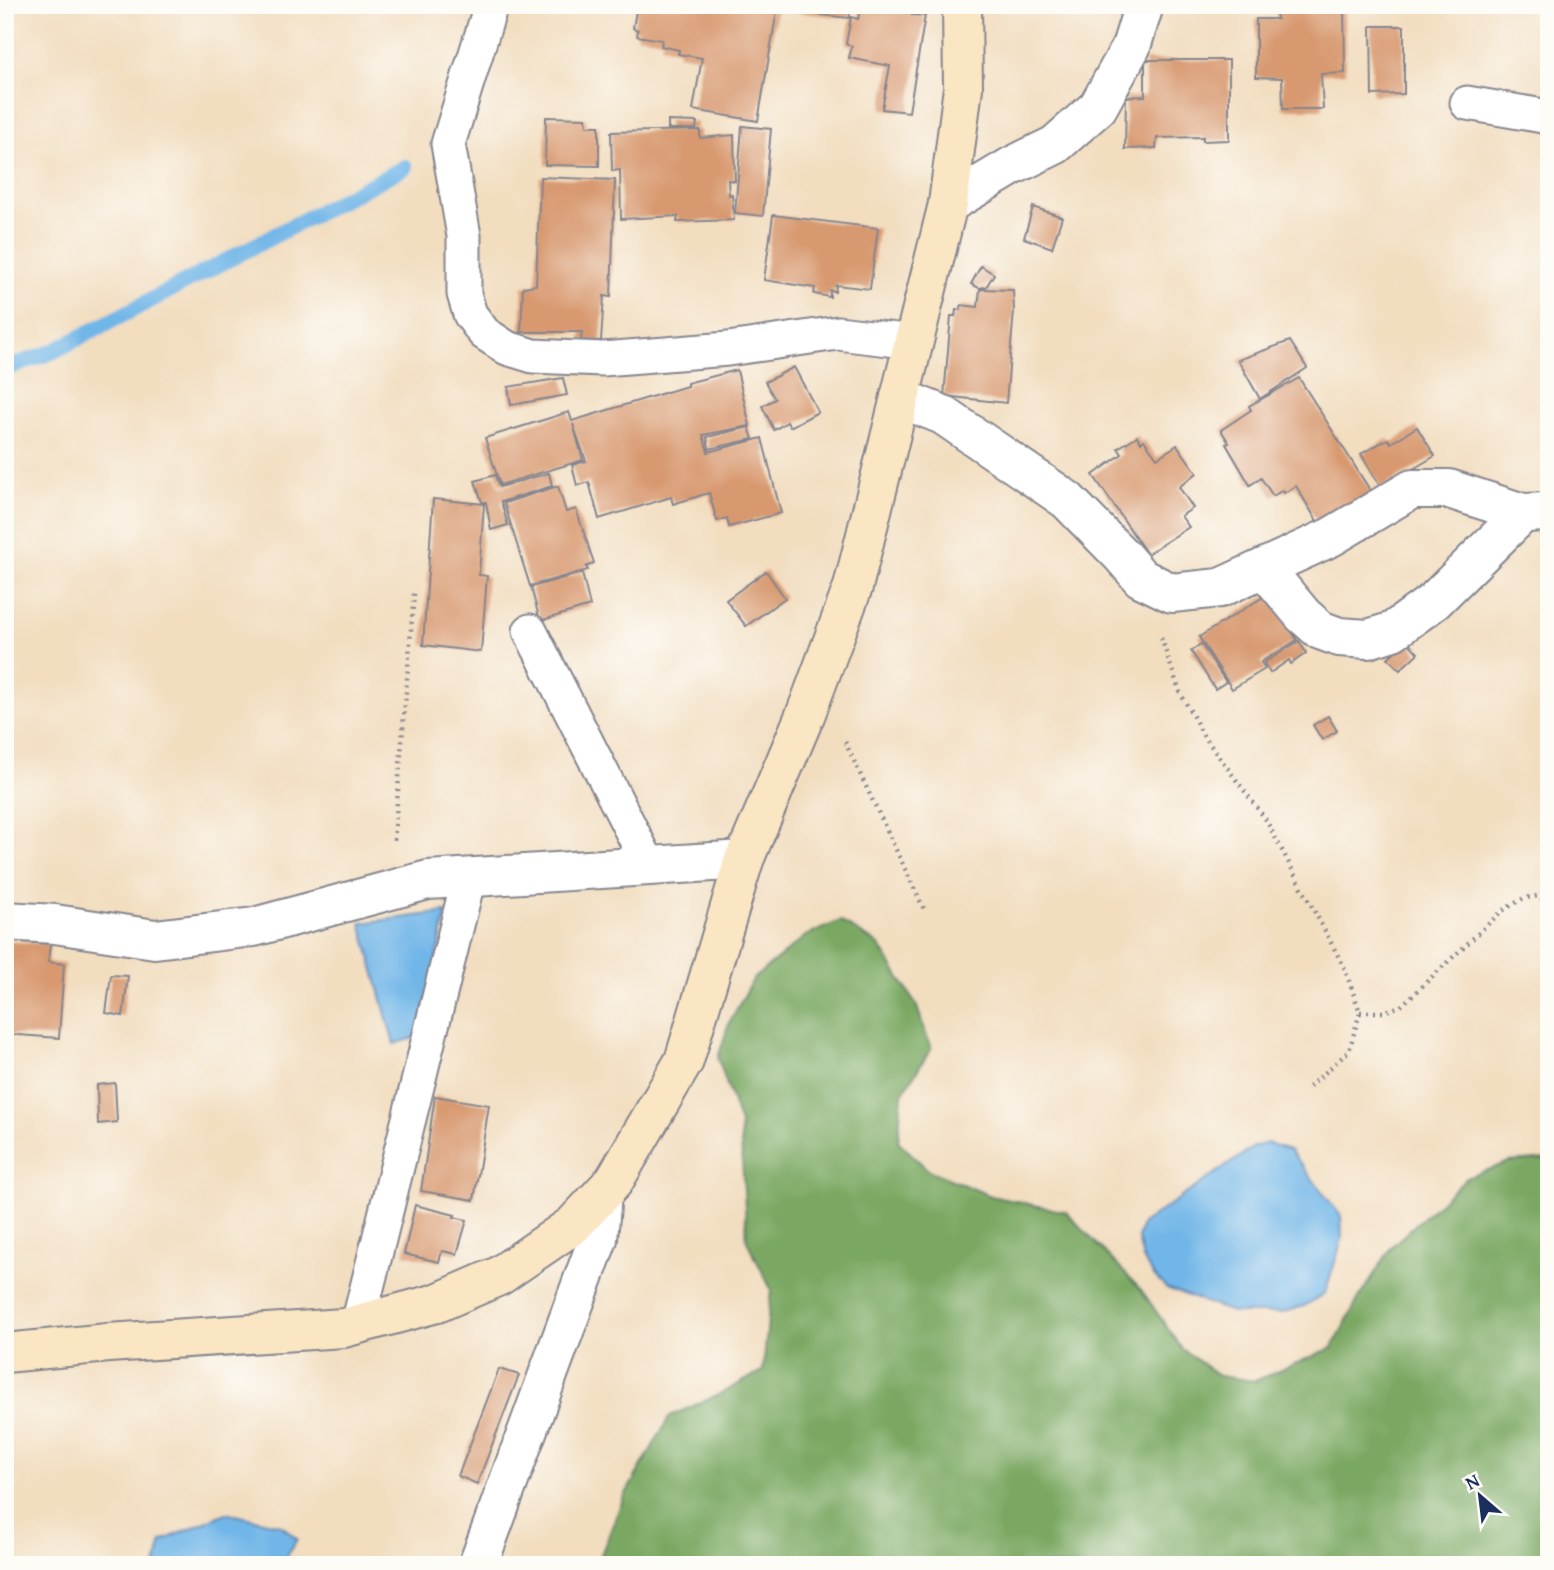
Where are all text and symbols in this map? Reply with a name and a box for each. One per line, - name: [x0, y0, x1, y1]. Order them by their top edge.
- north arrow: [1446, 1462, 1516, 1532]
- text: N: [1460, 1466, 1484, 1496]

